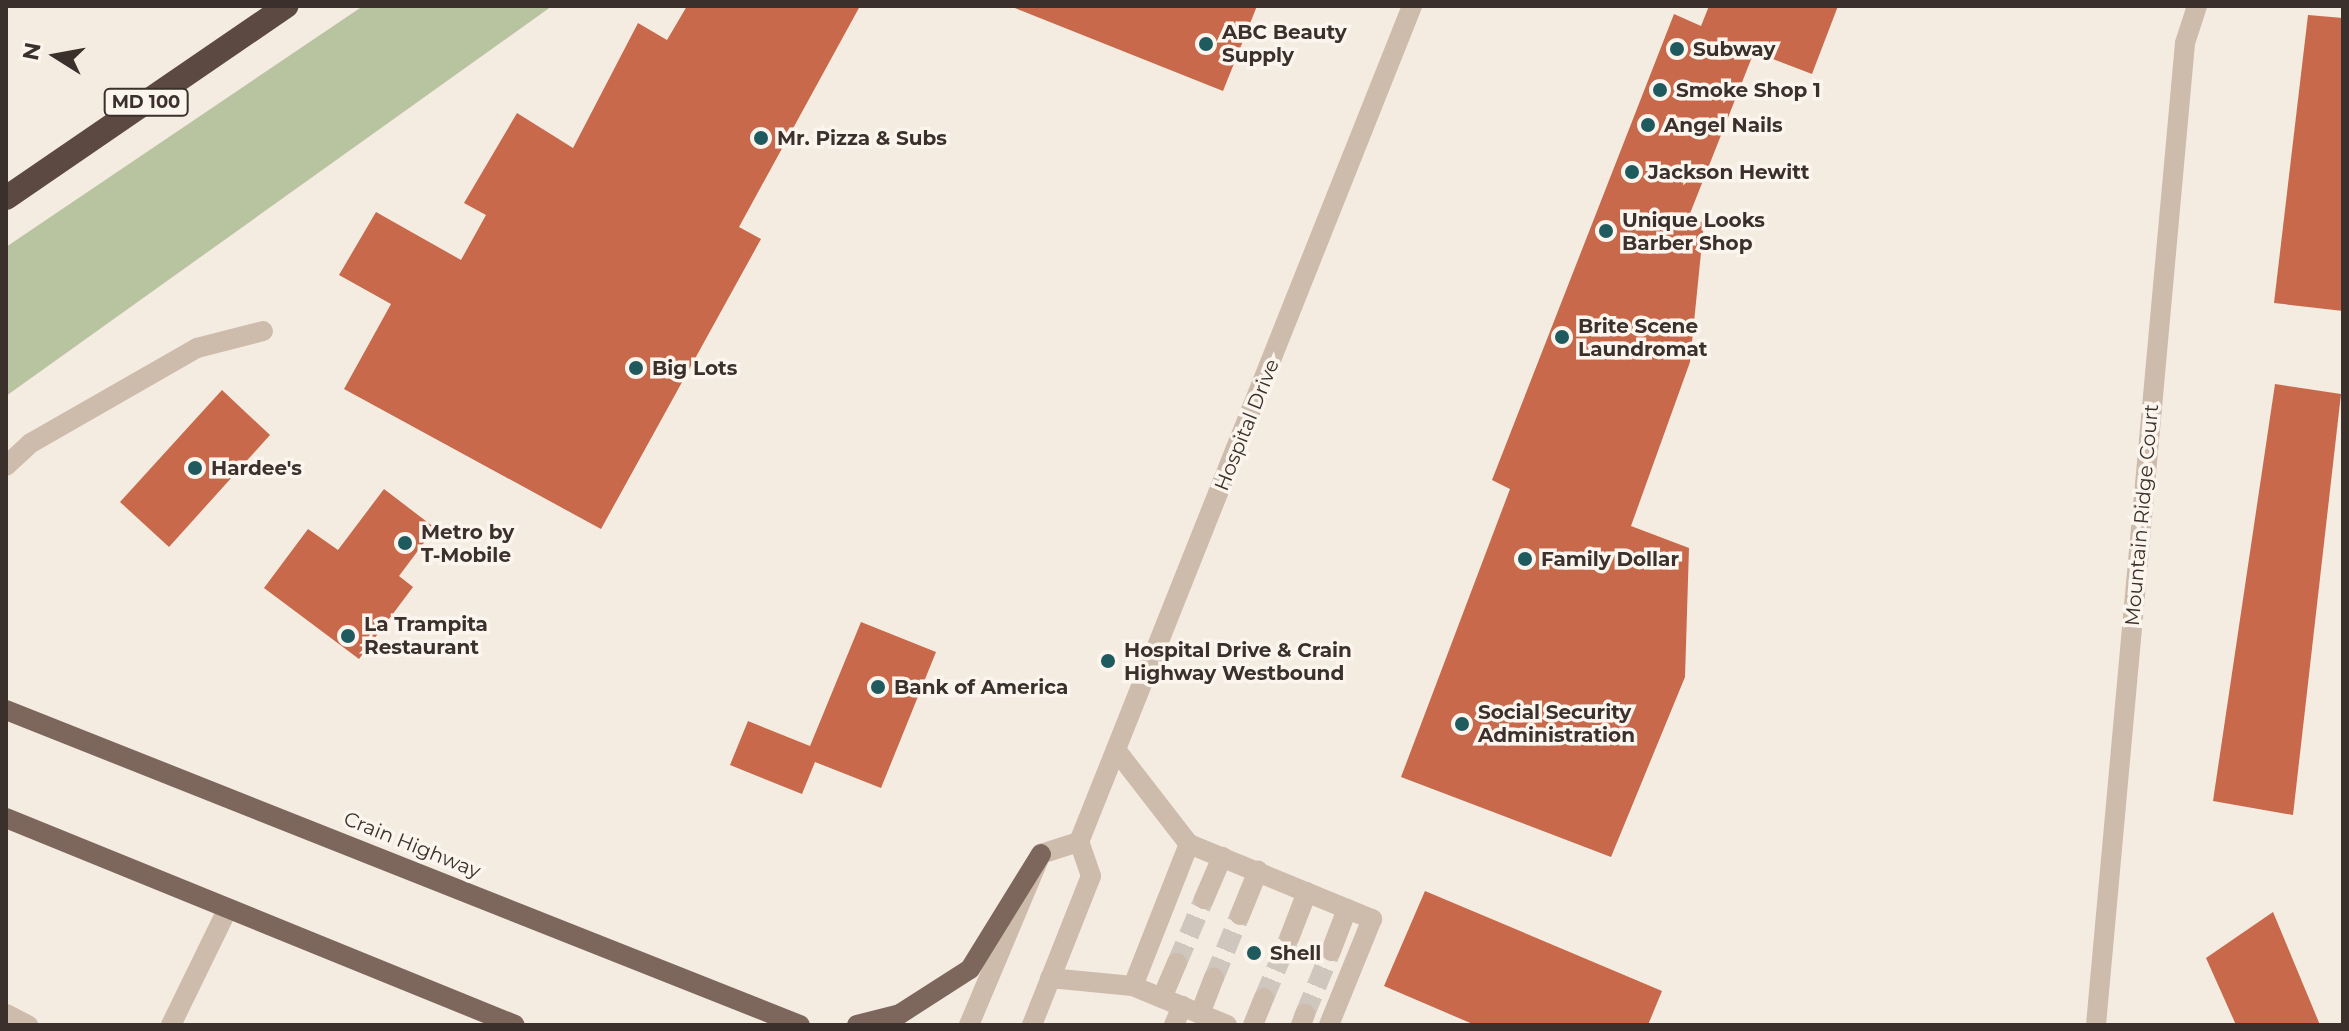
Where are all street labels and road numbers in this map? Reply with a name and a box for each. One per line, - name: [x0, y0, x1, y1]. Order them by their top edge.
- road number: MD 100: [102, 88, 190, 116]
- street label: Hospital Drive: [1210, 356, 1284, 494]
- street label: Mountain Ridge Court: [2120, 403, 2164, 627]
- street label: Crain Highway: [340, 807, 484, 883]

